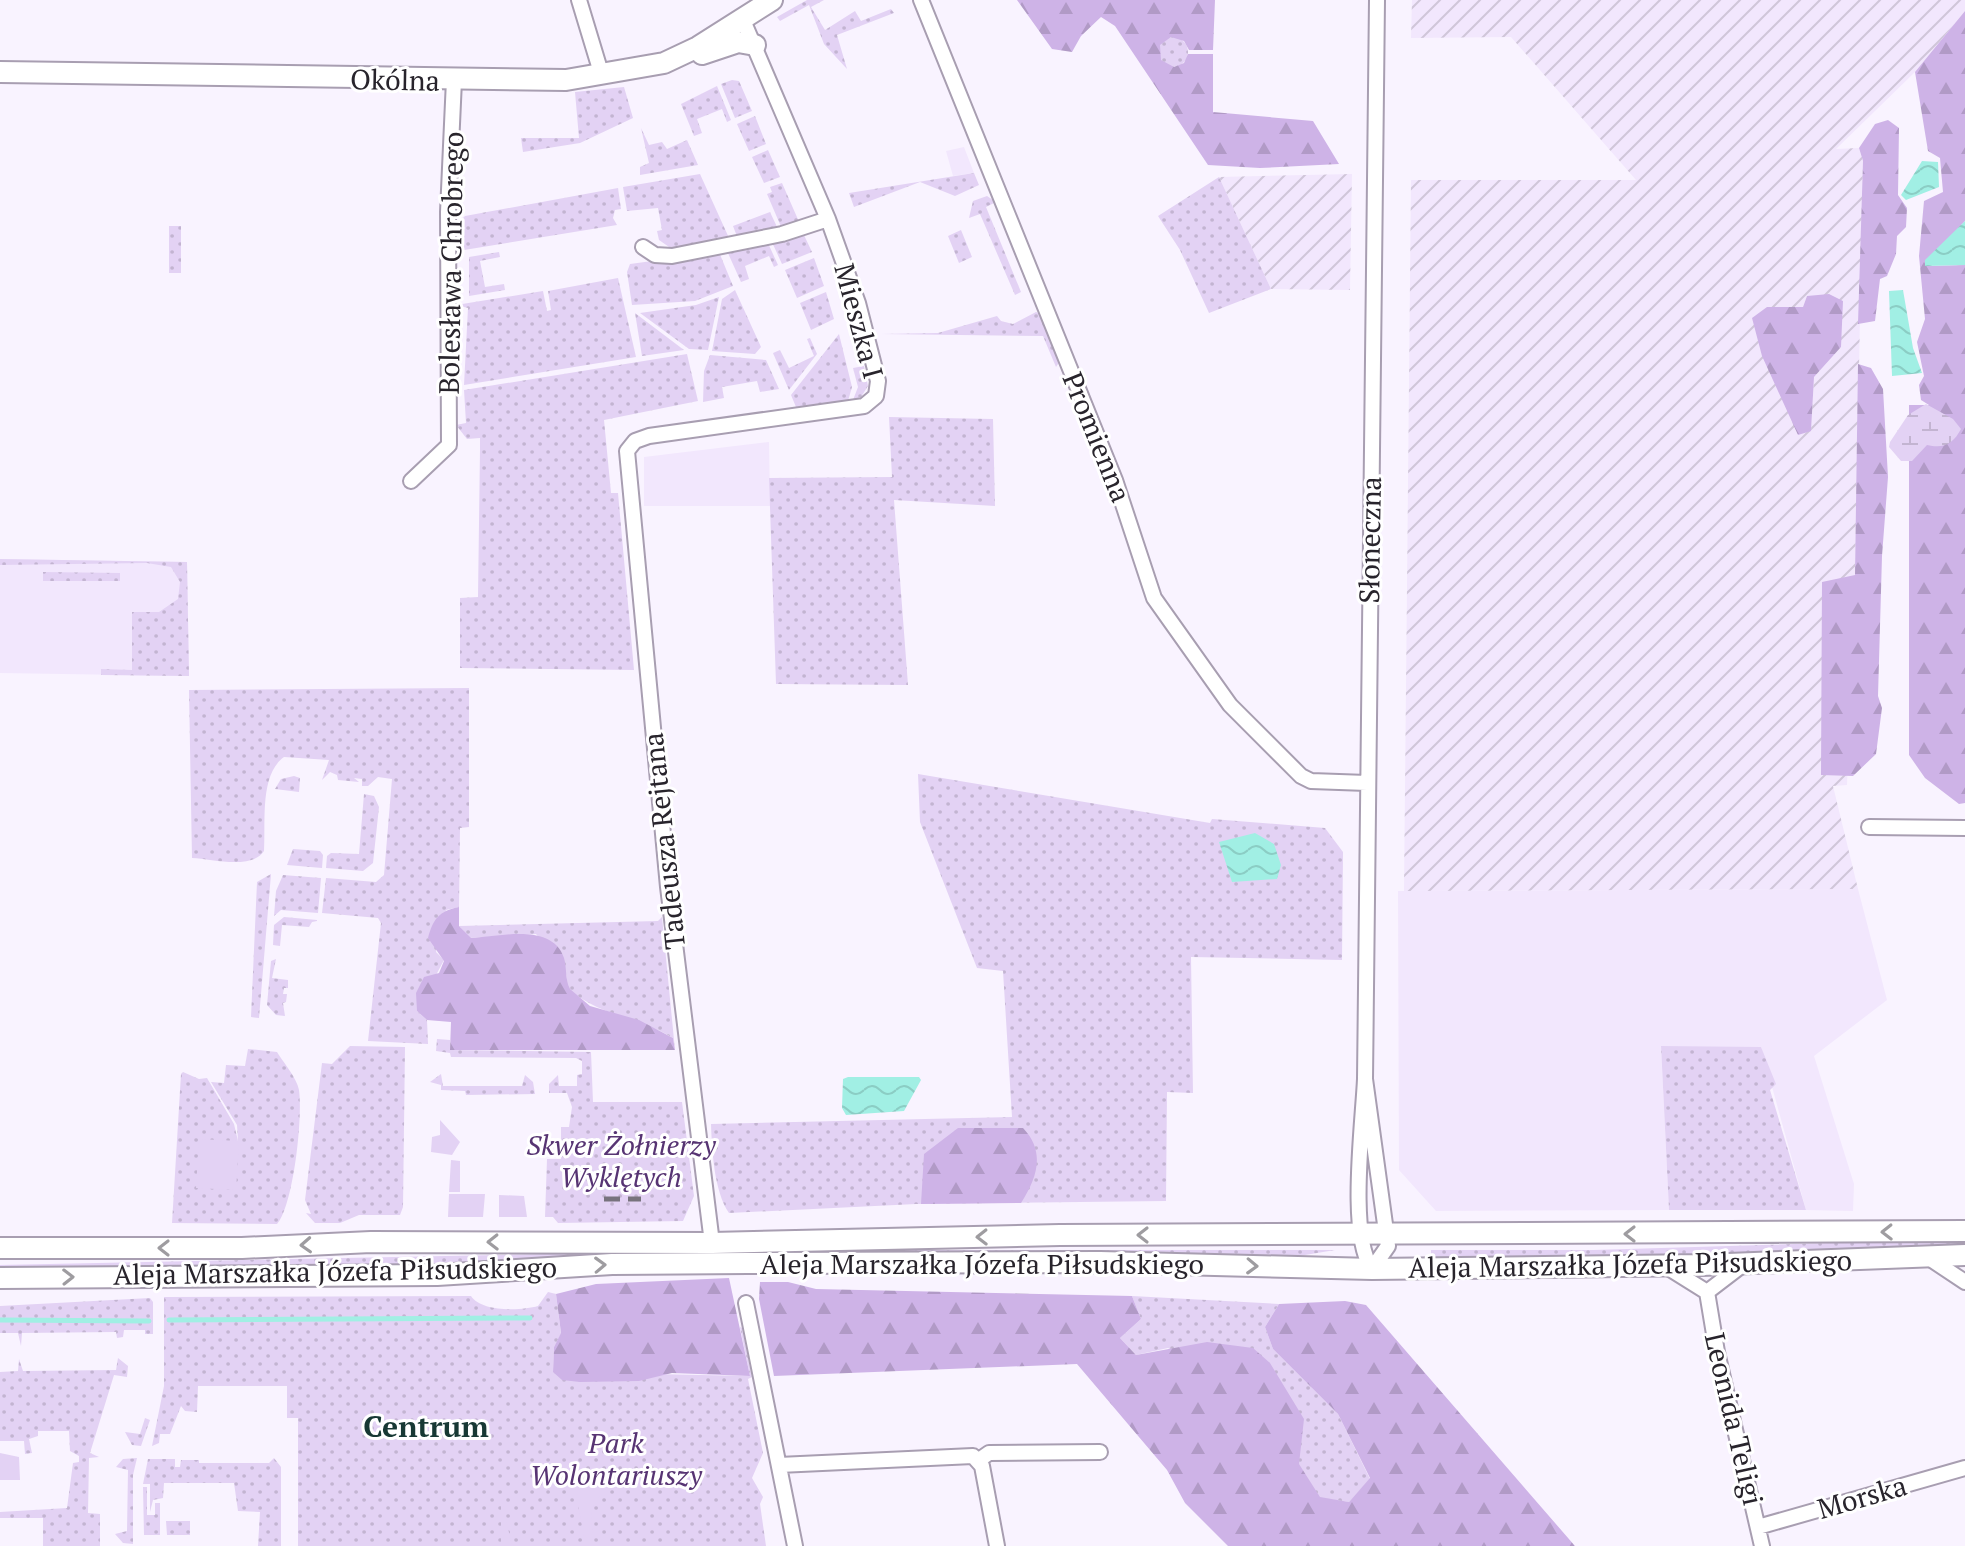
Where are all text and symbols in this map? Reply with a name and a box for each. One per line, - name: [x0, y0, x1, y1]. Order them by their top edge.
- street label: Okólna: [350, 60, 440, 99]
- street label: Bolesława Chrobrego: [430, 131, 471, 395]
- street label: Mieszka I: [826, 259, 893, 383]
- street label: Promienna: [1055, 366, 1140, 507]
- street label: Słoneczna: [1350, 476, 1389, 604]
- street label: Tadeusza Rejtana: [634, 731, 693, 951]
- park label: Skwer Żołnierzy Wyklętych: [526, 1126, 717, 1195]
- one-way arrow: [1880, 1223, 1893, 1241]
- one-way arrow: [1623, 1225, 1636, 1243]
- one-way arrow: [1136, 1226, 1149, 1244]
- one-way arrow: [975, 1228, 988, 1246]
- one-way arrow: [486, 1233, 499, 1251]
- one-way arrow: [299, 1236, 312, 1253]
- one-way arrow: [157, 1239, 170, 1257]
- street label: Aleja Marszałka Józefa Piłsudskiego: [1408, 1241, 1852, 1286]
- street label: Aleja Marszałka Józefa Piłsudskiego: [760, 1245, 1204, 1282]
- street label: Aleja Marszałka Józefa Piłsudskiego: [113, 1248, 557, 1293]
- one-way arrow: [594, 1256, 607, 1273]
- one-way arrow: [1246, 1257, 1259, 1275]
- one-way arrow: [62, 1268, 75, 1286]
- street label: Leonida Teligi: [1697, 1329, 1772, 1509]
- district label: Centrum: [363, 1406, 489, 1446]
- park label: Park Wolontariuszy: [530, 1424, 703, 1493]
- street label: Morska: [1813, 1466, 1911, 1527]

